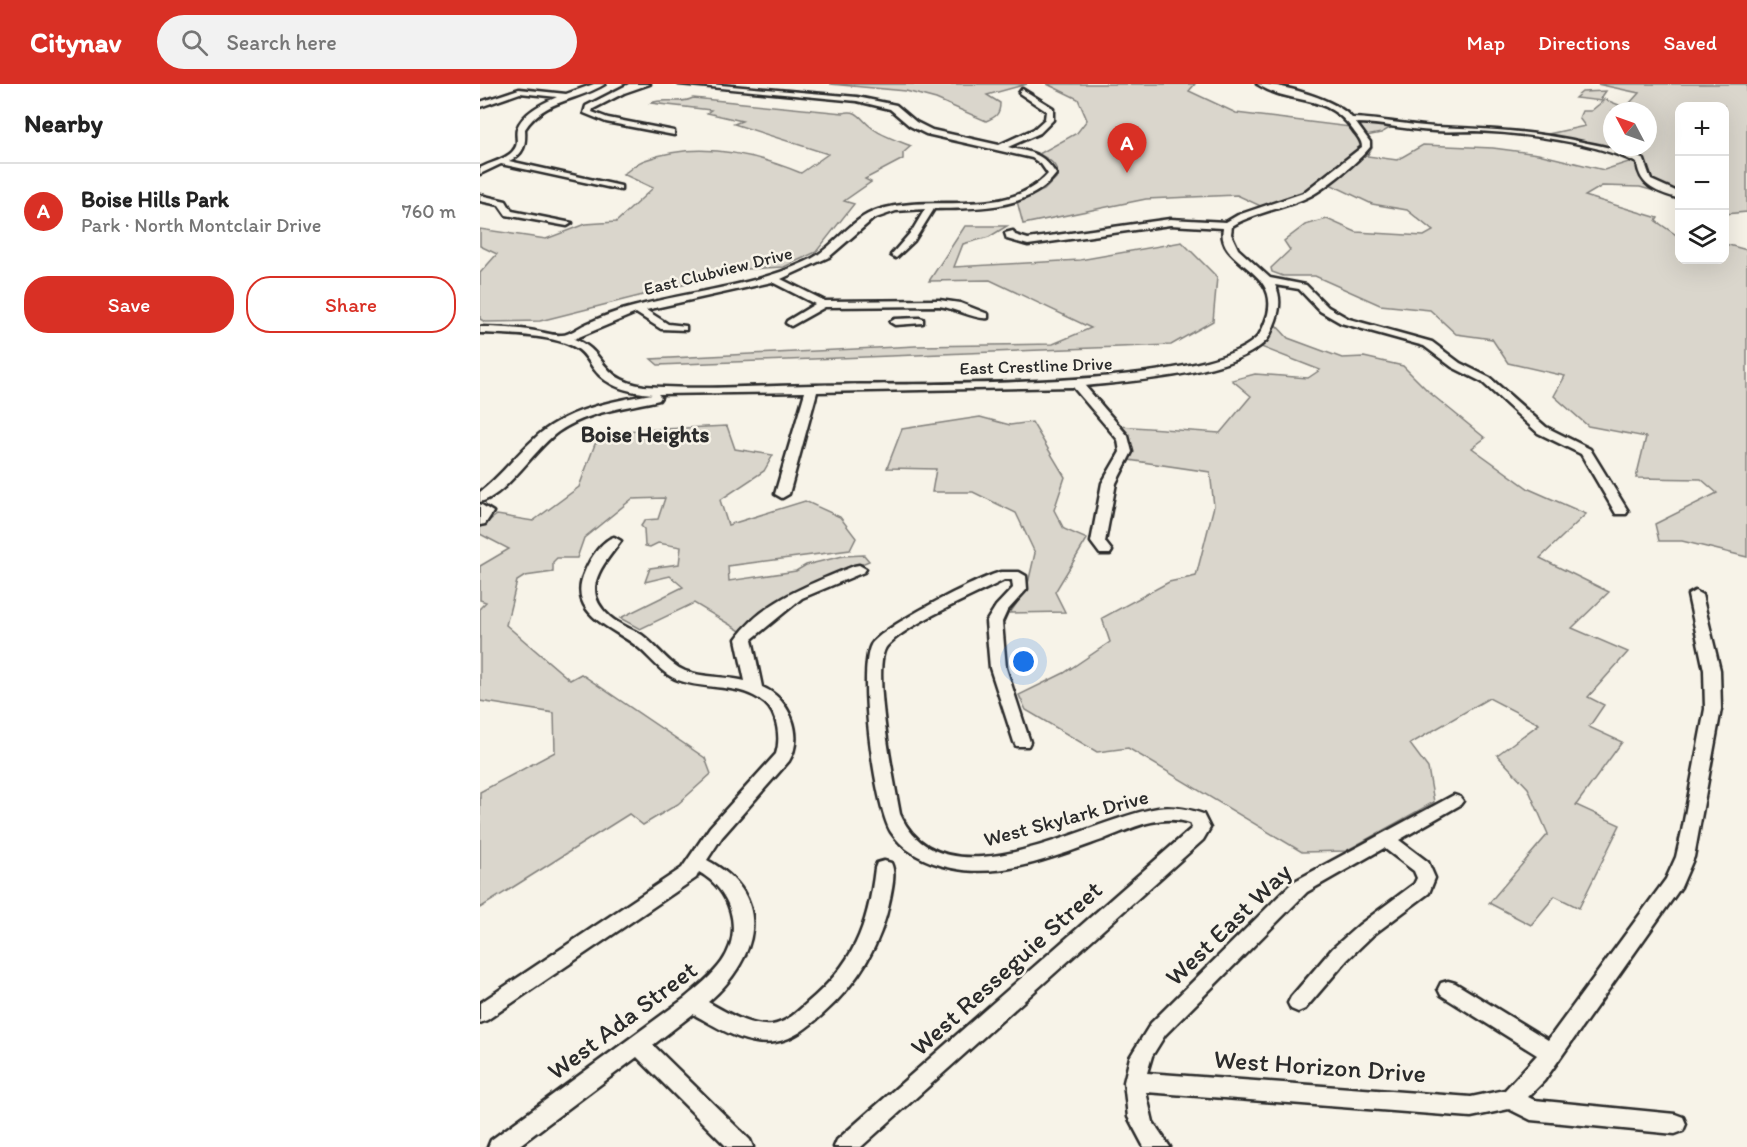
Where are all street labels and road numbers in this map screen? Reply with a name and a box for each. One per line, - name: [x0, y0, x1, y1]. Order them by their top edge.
- street label: East Clubview Drive: [641, 242, 795, 300]
- street label: East Crestline Drive: [959, 352, 1113, 380]
- street label: West Skylark Drive: [981, 784, 1151, 852]
- street label: West East Way: [1158, 856, 1298, 992]
- street label: West Resseguie Street: [904, 873, 1109, 1063]
- street label: West Ada Street: [541, 953, 703, 1087]
- street label: West Horizon Drive: [1213, 1043, 1427, 1089]

